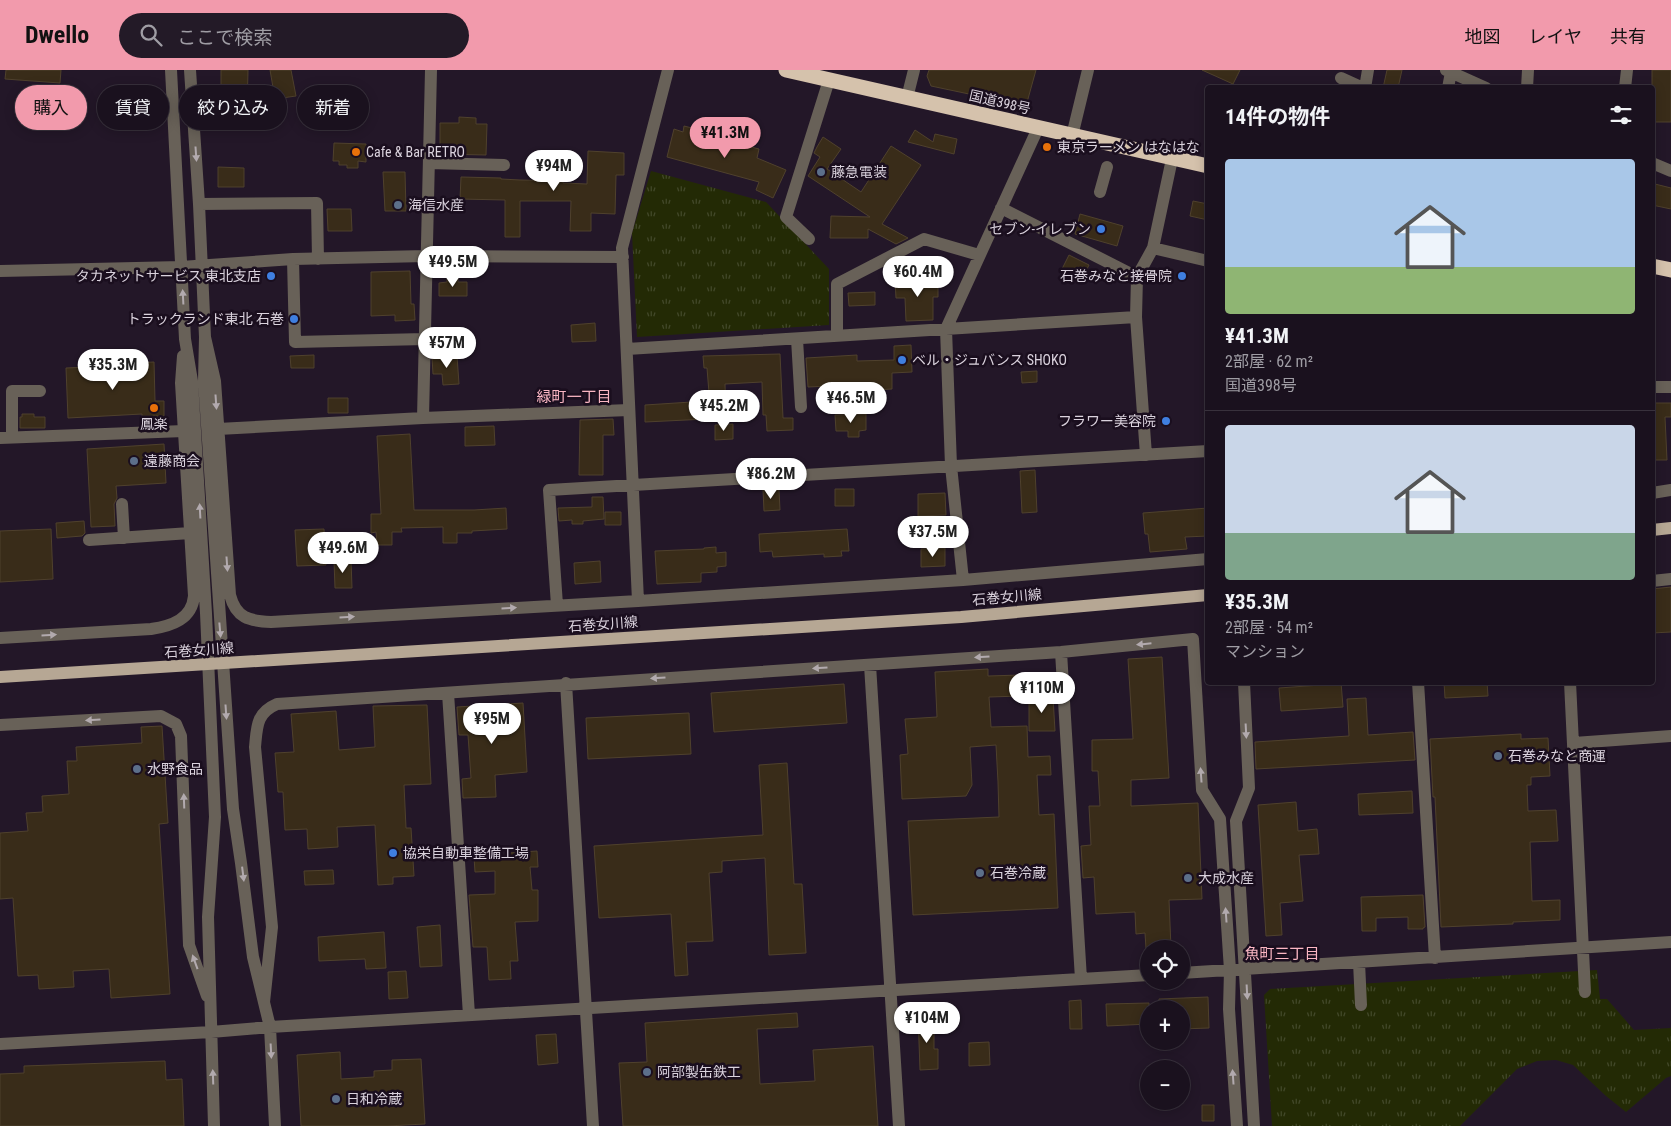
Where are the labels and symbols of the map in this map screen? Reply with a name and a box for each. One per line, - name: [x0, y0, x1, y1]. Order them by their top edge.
- street label: 国道398号: [968, 87, 1032, 117]
- pin: ¥41.3M: [684, 116, 766, 159]
- place label: 東京ラーメン はなはな: [1057, 139, 1200, 155]
- marker: 東京ラーメン はなはな: [1041, 141, 1053, 153]
- place label: Cafe & Bar RETRO: [366, 144, 465, 160]
- one-way arrow: [192, 146, 200, 162]
- marker: Cafe & Bar RETRO: [350, 146, 362, 158]
- pin: ¥94M: [524, 150, 584, 192]
- place label: 藤急電装: [831, 164, 887, 180]
- marker: 藤急電装: [815, 166, 827, 178]
- place label: 海信水産: [408, 197, 464, 213]
- marker: 海信水産: [392, 199, 404, 211]
- place label: セブン-イレブン: [990, 221, 1091, 237]
- marker: セブン-イレブン: [1095, 223, 1107, 235]
- pin: ¥49.5M: [412, 246, 494, 288]
- pin: ¥60.4M: [877, 256, 959, 298]
- place label: タカネットサービス 東北支店: [76, 268, 261, 284]
- place label: 石巻みなと接骨院: [1060, 268, 1172, 284]
- marker: タカネットサービス 東北支店: [265, 270, 277, 282]
- marker: 石巻みなと接骨院: [1176, 270, 1188, 282]
- one-way arrow: [178, 289, 186, 305]
- place label: トラックランド東北 石巻: [127, 311, 284, 327]
- marker: トラックランド東北 石巻: [288, 313, 300, 325]
- pin: ¥57M: [417, 326, 477, 369]
- pin: ¥35.3M: [72, 348, 154, 391]
- place label: ベル・ジュバンス SHOKO: [912, 352, 1067, 368]
- marker: ベル・ジュバンス SHOKO: [896, 354, 908, 366]
- pin: ¥46.5M: [810, 382, 892, 424]
- district label: 緑町一丁目: [536, 388, 612, 406]
- pin: ¥45.2M: [683, 390, 765, 432]
- one-way arrow: [213, 394, 221, 410]
- marker: 鳳楽: [148, 402, 160, 414]
- place label: フラワー美容院: [1058, 413, 1156, 429]
- marker: フラワー美容院: [1160, 415, 1172, 427]
- place label: 鳳楽: [140, 416, 168, 432]
- place label: 遠藤商会: [144, 453, 200, 469]
- marker: 遠藤商会: [128, 455, 140, 467]
- pin: ¥86.2M: [730, 458, 812, 500]
- one-way arrow: [195, 503, 203, 519]
- pin: ¥37.5M: [892, 516, 974, 558]
- pin: ¥49.6M: [302, 532, 384, 574]
- one-way arrow: [223, 556, 231, 572]
- street label: 石巻女川線: [971, 586, 1043, 608]
- one-way arrow: [502, 603, 518, 611]
- one-way arrow: [339, 613, 355, 621]
- street label: 石巻女川線: [568, 614, 638, 634]
- one-way arrow: [216, 623, 224, 639]
- one-way arrow: [41, 631, 57, 639]
- street label: 石巻女川線: [164, 640, 234, 660]
- one-way arrow: [1136, 640, 1152, 648]
- one-way arrow: [974, 653, 990, 661]
- one-way arrow: [812, 664, 828, 672]
- pin: ¥110M: [1007, 672, 1077, 714]
- one-way arrow: [650, 674, 666, 682]
- pin: ¥95M: [462, 702, 522, 745]
- one-way arrow: [223, 704, 231, 720]
- one-way arrow: [85, 717, 101, 725]
- one-way arrow: [1243, 723, 1251, 739]
- place label: 石巻みなと商運: [1508, 748, 1606, 764]
- marker: 石巻みなと商運: [1492, 750, 1504, 762]
- place label: 水野食品: [147, 761, 203, 777]
- marker: 水野食品: [131, 763, 143, 775]
- one-way arrow: [1197, 767, 1205, 783]
- one-way arrow: [179, 792, 187, 808]
- place label: 協栄自動車整備工場: [403, 845, 529, 861]
- marker: 協栄自動車整備工場: [387, 847, 399, 859]
- place label: 石巻冷蔵: [990, 865, 1046, 881]
- one-way arrow: [239, 866, 247, 882]
- marker: 石巻冷蔵: [974, 867, 986, 879]
- place label: 大成水産: [1198, 870, 1254, 886]
- marker: 大成水産: [1182, 872, 1194, 884]
- one-way arrow: [1222, 907, 1230, 923]
- district label: 魚町三丁目: [1244, 945, 1320, 963]
- one-way arrow: [191, 954, 199, 969]
- one-way arrow: [1243, 985, 1251, 1001]
- pin: ¥104M: [892, 1002, 962, 1044]
- one-way arrow: [268, 1043, 276, 1059]
- place label: 阿部製缶鉄工: [657, 1064, 741, 1080]
- marker: 阿部製缶鉄工: [641, 1066, 653, 1078]
- one-way arrow: [208, 1069, 216, 1085]
- one-way arrow: [1229, 1069, 1237, 1085]
- place label: 日和冷蔵: [346, 1091, 402, 1107]
- marker: 日和冷蔵: [330, 1093, 342, 1105]

